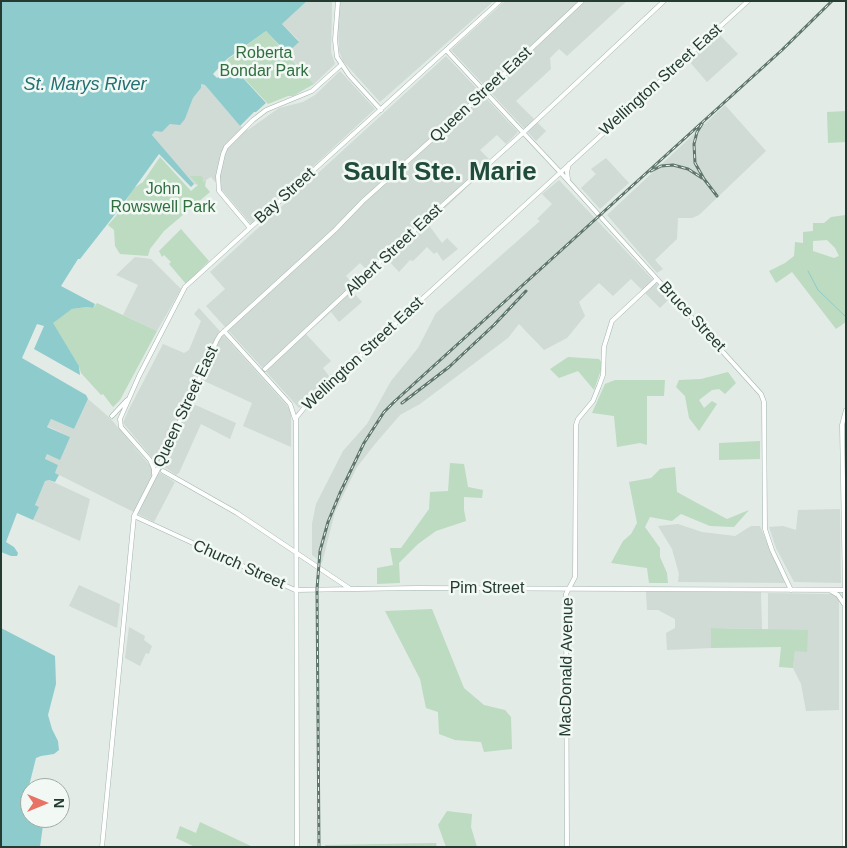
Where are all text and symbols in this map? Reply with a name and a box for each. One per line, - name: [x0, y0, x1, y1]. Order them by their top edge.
- street label: Wellington Street East: [596, 20, 726, 140]
- street label: Queen Street East: [426, 43, 536, 147]
- park label: Roberta Bondar Park: [220, 44, 308, 82]
- water label: St. Marys River: [23, 74, 147, 96]
- district label: Sault Ste. Marie: [343, 157, 537, 189]
- street label: Bay Street: [251, 164, 319, 228]
- park label: John Rowswell Park: [111, 180, 215, 218]
- street label: Albert Street East: [342, 200, 446, 300]
- street label: Bruce Street: [655, 278, 729, 356]
- street label: Wellington Street East: [299, 293, 427, 415]
- street label: Queen Street East: [149, 343, 223, 471]
- street label: Church Street: [190, 536, 288, 594]
- street label: Pim Street: [450, 579, 524, 599]
- street label: MacDonald Avenue: [556, 597, 578, 737]
- north arrow: [20, 778, 70, 828]
- text: N: [51, 798, 67, 808]

